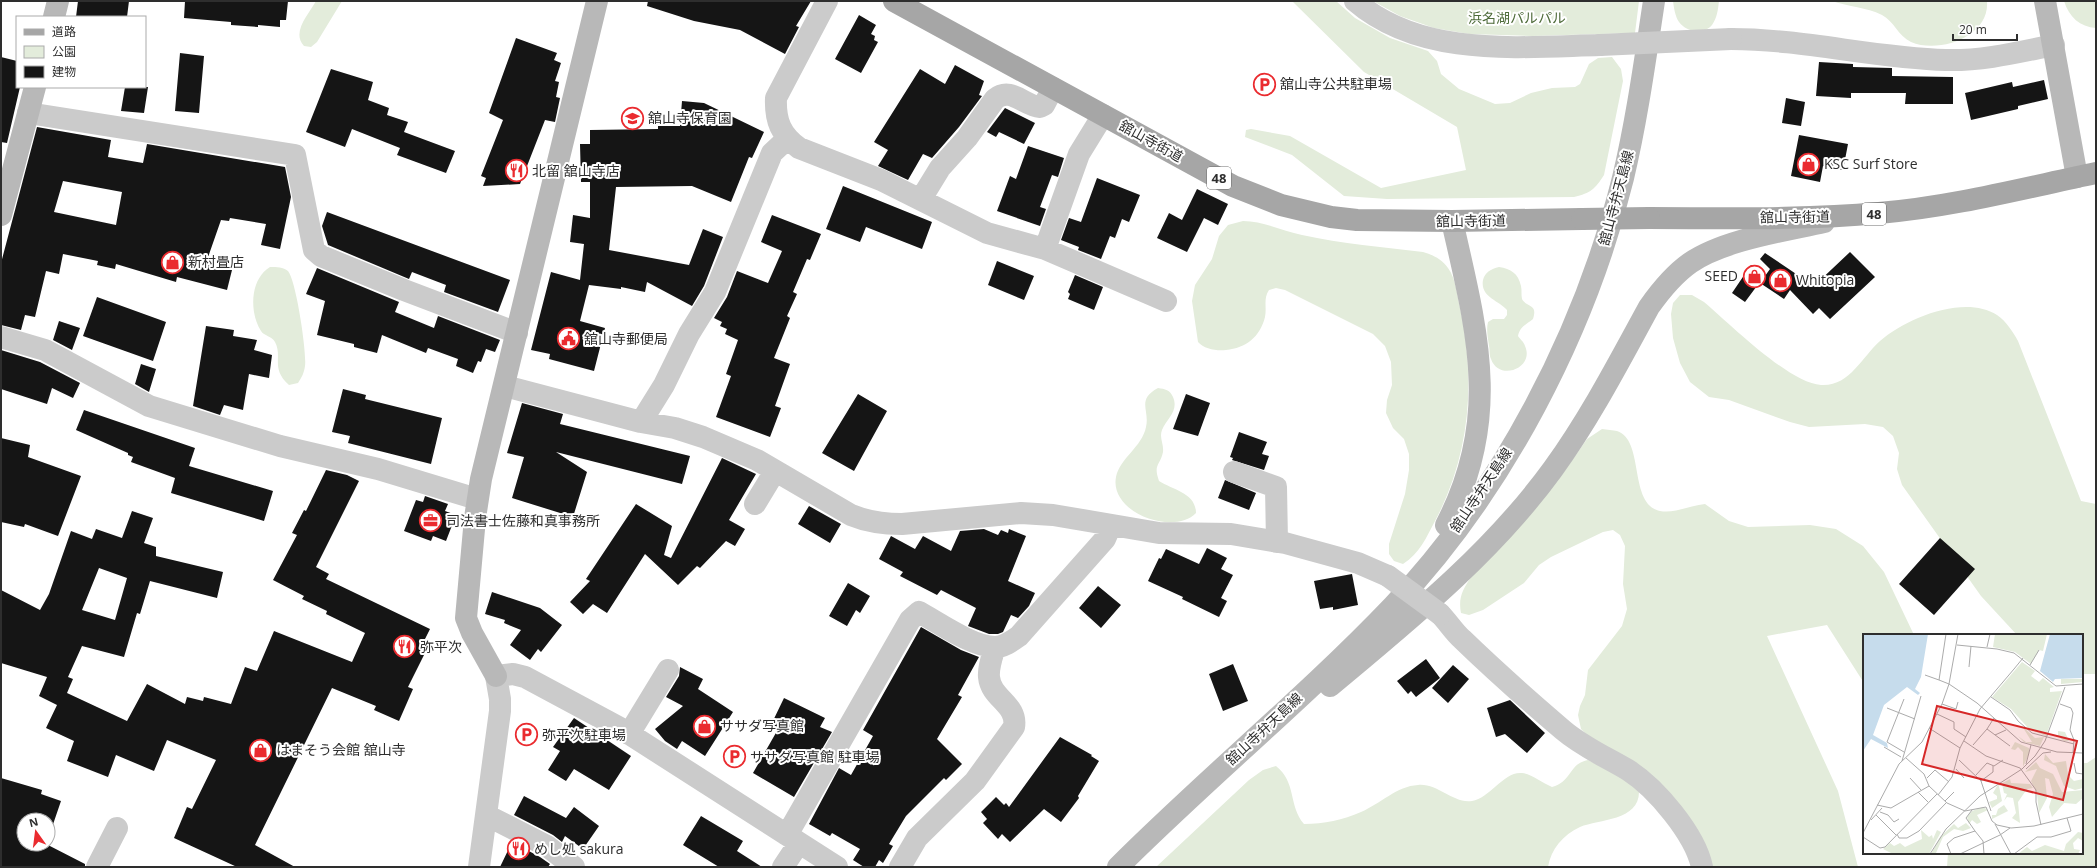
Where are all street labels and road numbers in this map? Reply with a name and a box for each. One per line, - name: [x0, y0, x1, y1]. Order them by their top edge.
- street label: 舘山寺街道: [1116, 115, 1186, 166]
- street label: 舘山寺弁天島線: [1594, 148, 1637, 248]
- road number: 48: [1207, 167, 1231, 189]
- road number: 48: [1862, 203, 1886, 225]
- street label: 舘山寺街道: [1760, 206, 1830, 227]
- street label: 舘山寺街道: [1436, 210, 1506, 231]
- street label: 舘山寺弁天島線: [1445, 444, 1516, 536]
- street label: 舘山寺弁天島線: [1221, 688, 1306, 769]

